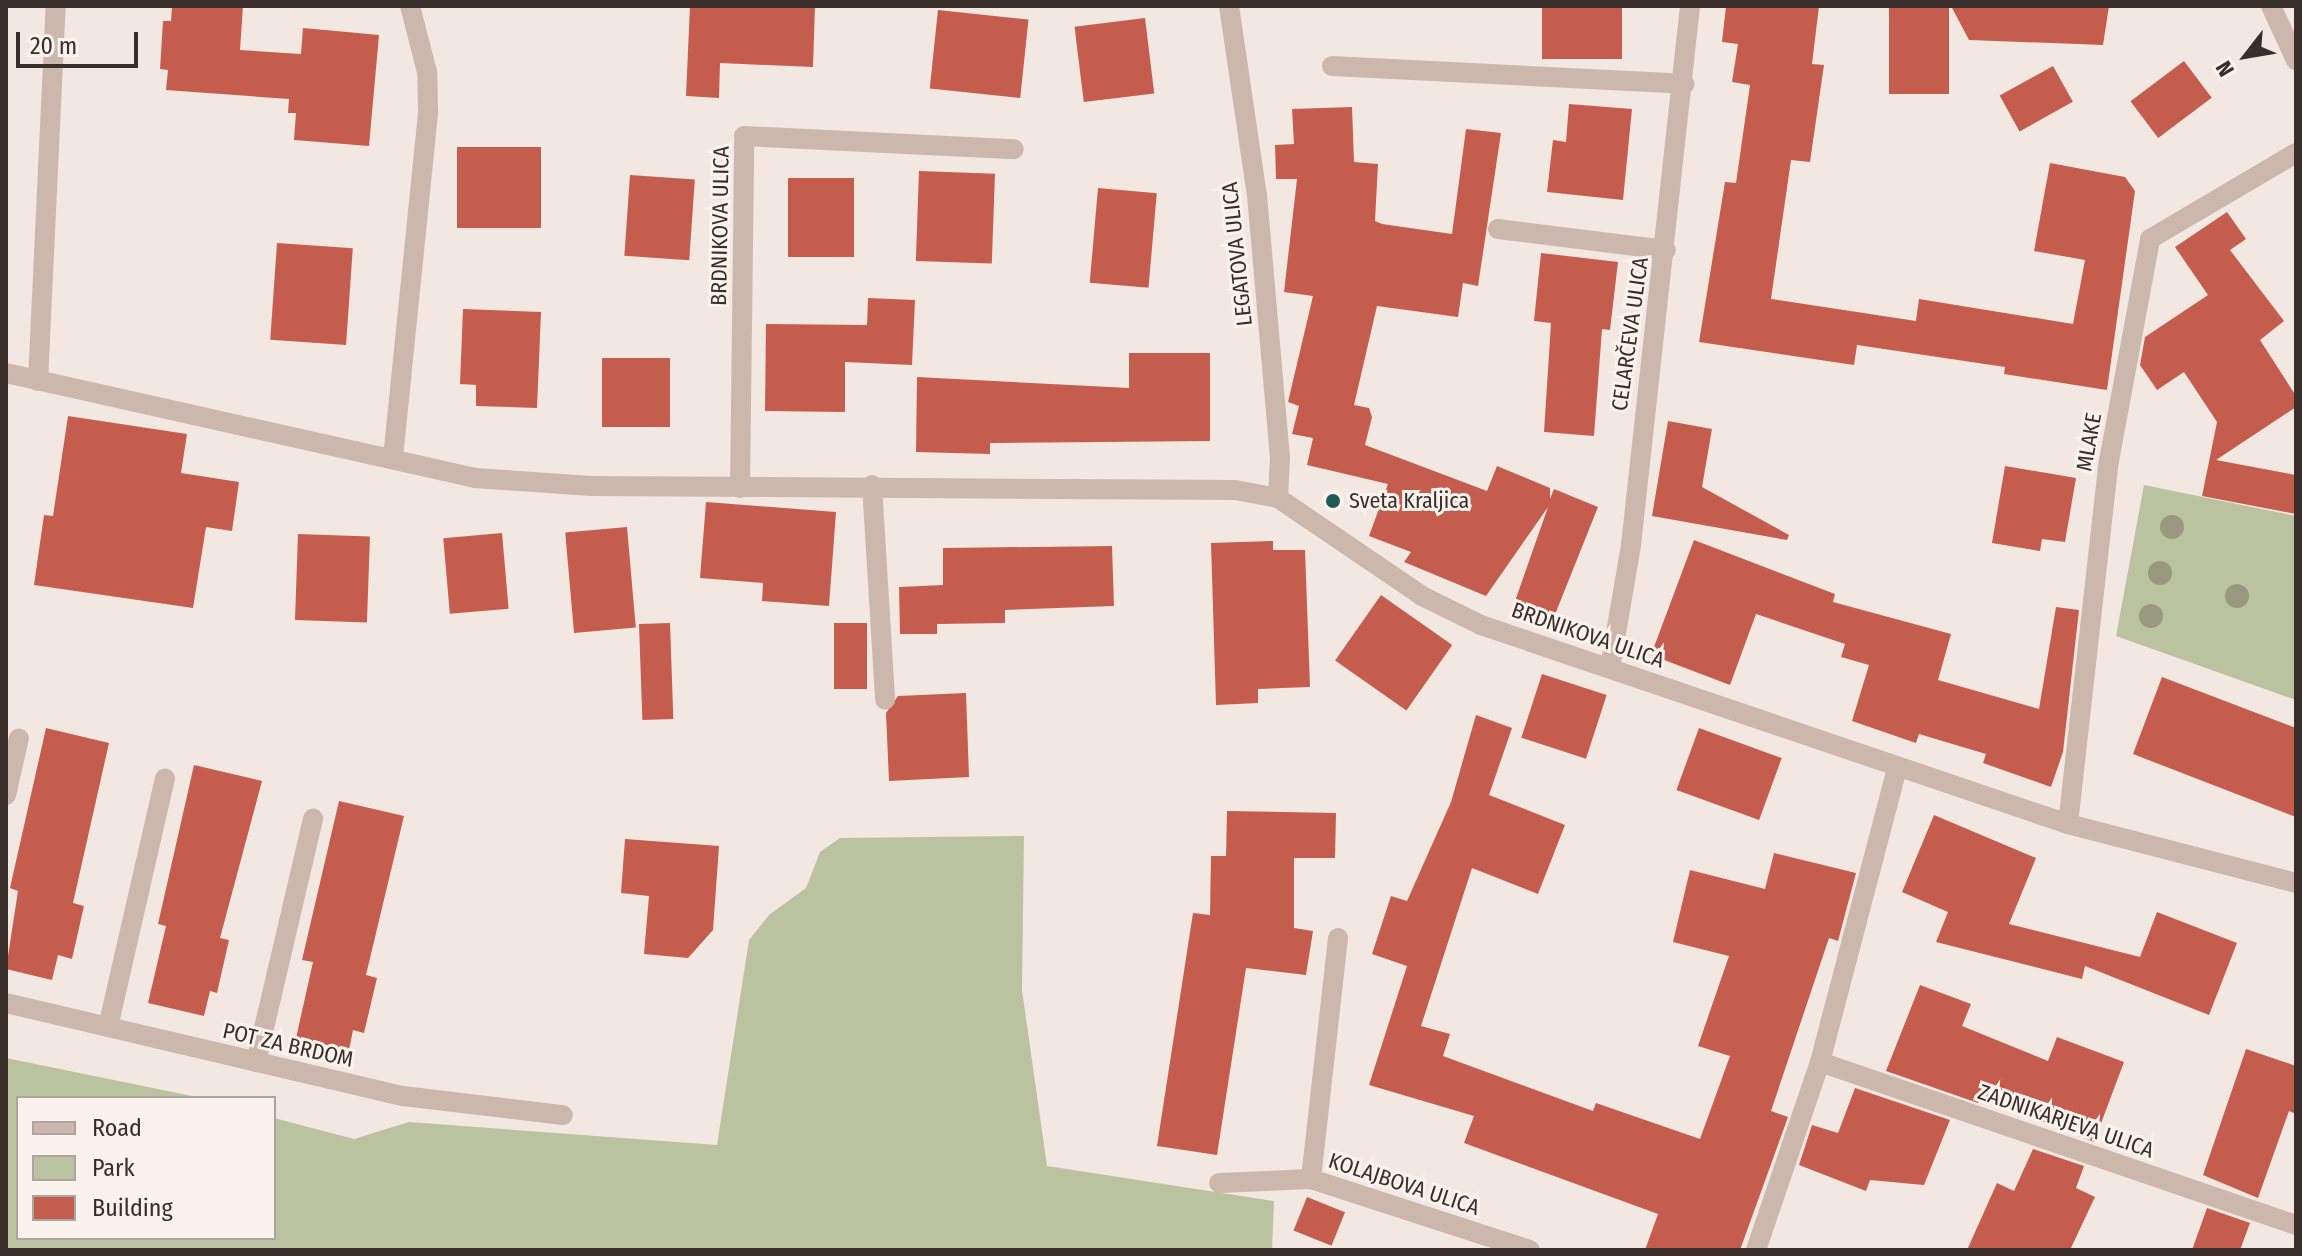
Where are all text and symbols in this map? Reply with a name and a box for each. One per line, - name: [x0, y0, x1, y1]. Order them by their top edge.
- scale bar: [20, 16, 142, 66]
- north arrow: [2206, 16, 2286, 96]
- text: 20 m: [30, 32, 77, 60]
- text: N: [2210, 56, 2240, 81]
- street label: BRDNIKOVA ULICA: [705, 146, 735, 306]
- street label: LEGATOVA ULICA: [1216, 181, 1258, 327]
- street label: CELARČEVA ULICA: [1606, 255, 1654, 413]
- street label: MLAKE: [2071, 411, 2107, 473]
- place label: Sveta Kraljica: [1349, 488, 1469, 514]
- marker: Sveta Kraljica: [1324, 492, 1342, 510]
- street label: BRDNIKOVA ULICA: [1508, 597, 1668, 673]
- street label: POT ZA BRDOM: [220, 1017, 356, 1073]
- street label: ZADNIKARJEVA ULICA: [1975, 1079, 2157, 1163]
- legend: [16, 1096, 276, 1240]
- text: Road: [92, 1114, 142, 1142]
- street label: KOLAJBOVA ULICA: [1325, 1147, 1483, 1221]
- text: Park: [92, 1154, 135, 1182]
- text: Building: [92, 1194, 173, 1222]

